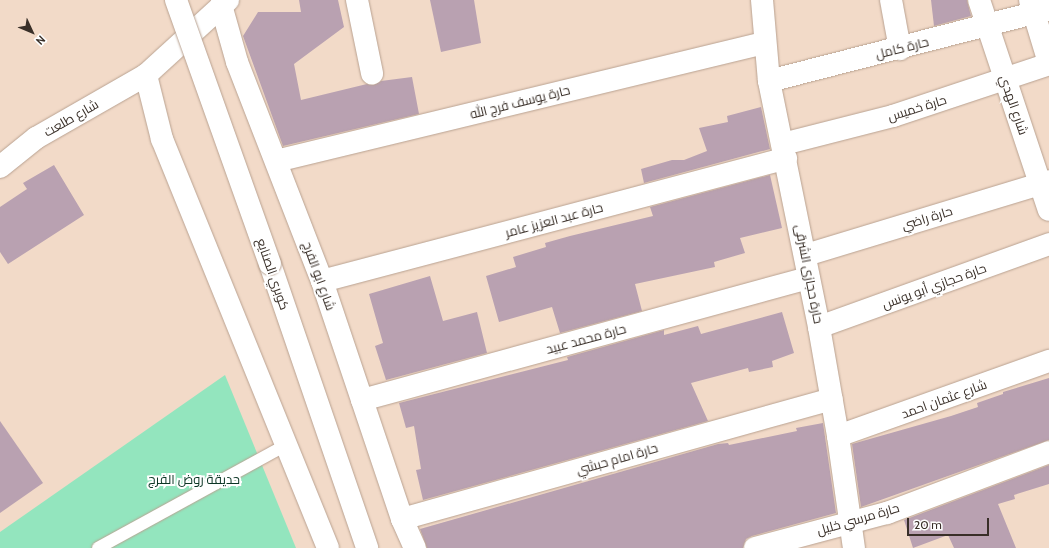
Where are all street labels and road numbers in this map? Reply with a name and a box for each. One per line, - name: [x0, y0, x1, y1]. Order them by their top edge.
- street label: حارة كامل: [874, 34, 930, 62]
- street label: شارع الهدي: [996, 73, 1032, 137]
- street label: حارة يوسف فرج الله: [468, 82, 572, 122]
- street label: حارة خميس: [886, 92, 948, 124]
- street label: شارع طلعت: [41, 96, 101, 140]
- street label: حارة عبد العزيز عامر: [503, 199, 605, 241]
- street label: حارة راضي: [900, 203, 954, 233]
- street label: حارة حجازى الشرقى: [792, 223, 826, 325]
- street label: كوبري الصنايع: [253, 236, 293, 312]
- street label: شارع ابو الفرج: [299, 239, 339, 313]
- street label: حارة حجازي أبو يونس: [880, 260, 988, 312]
- street label: حارة محمد عبيد: [544, 321, 628, 357]
- street label: شارع عثمان احمد: [899, 376, 989, 422]
- street label: حارة امام حبشي: [574, 440, 660, 478]
- street label: حارة مرسي خليل: [815, 500, 901, 538]

